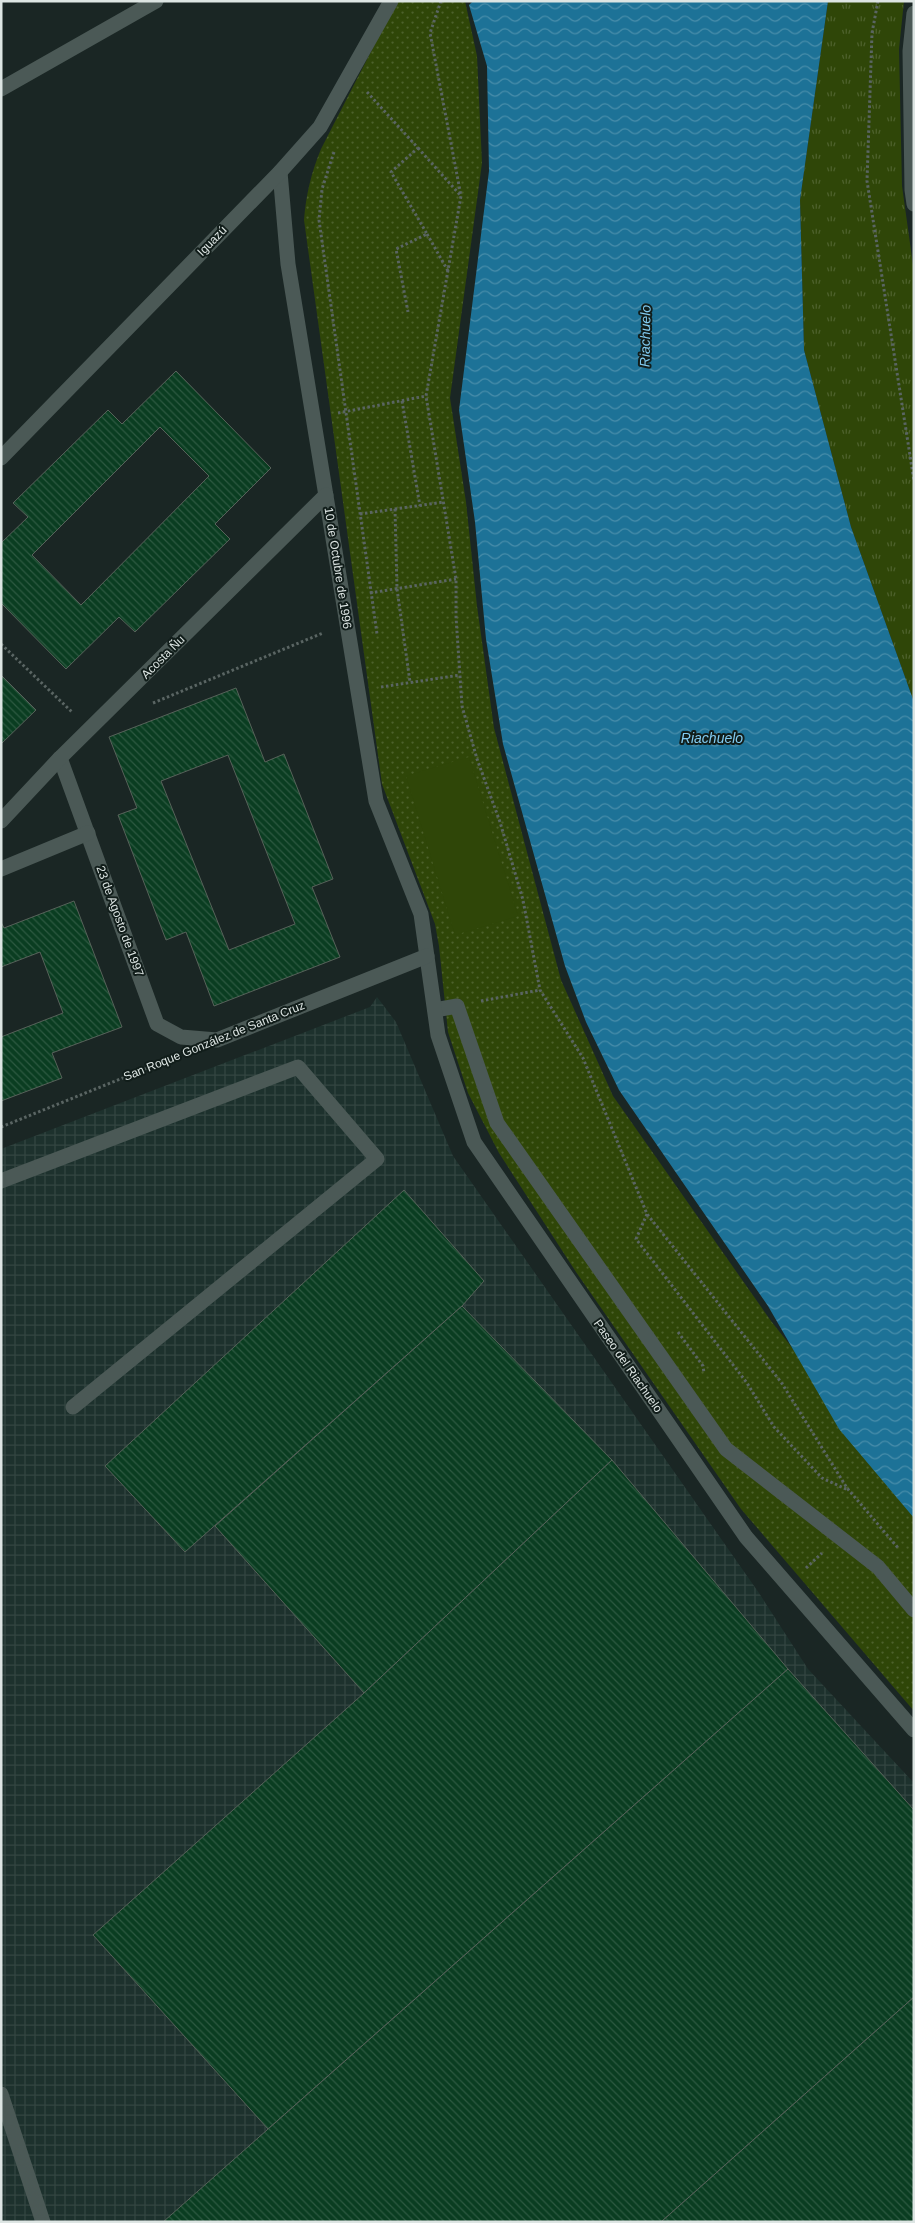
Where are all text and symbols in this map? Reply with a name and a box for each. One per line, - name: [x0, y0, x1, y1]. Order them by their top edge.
- street label: Iguazú: [194, 223, 230, 259]
- water label: Riachuelo: [636, 305, 654, 367]
- street label: 10 de Octubre de 1996: [321, 506, 355, 630]
- street label: Acosta Ñu: [138, 632, 188, 682]
- water label: Riachuelo: [681, 730, 743, 746]
- street label: 23 de Agosto de 1997: [93, 864, 147, 979]
- street label: San Roque González de Santa Cruz: [121, 998, 307, 1084]
- street label: Paseo del Riachuelo: [591, 1317, 665, 1415]

